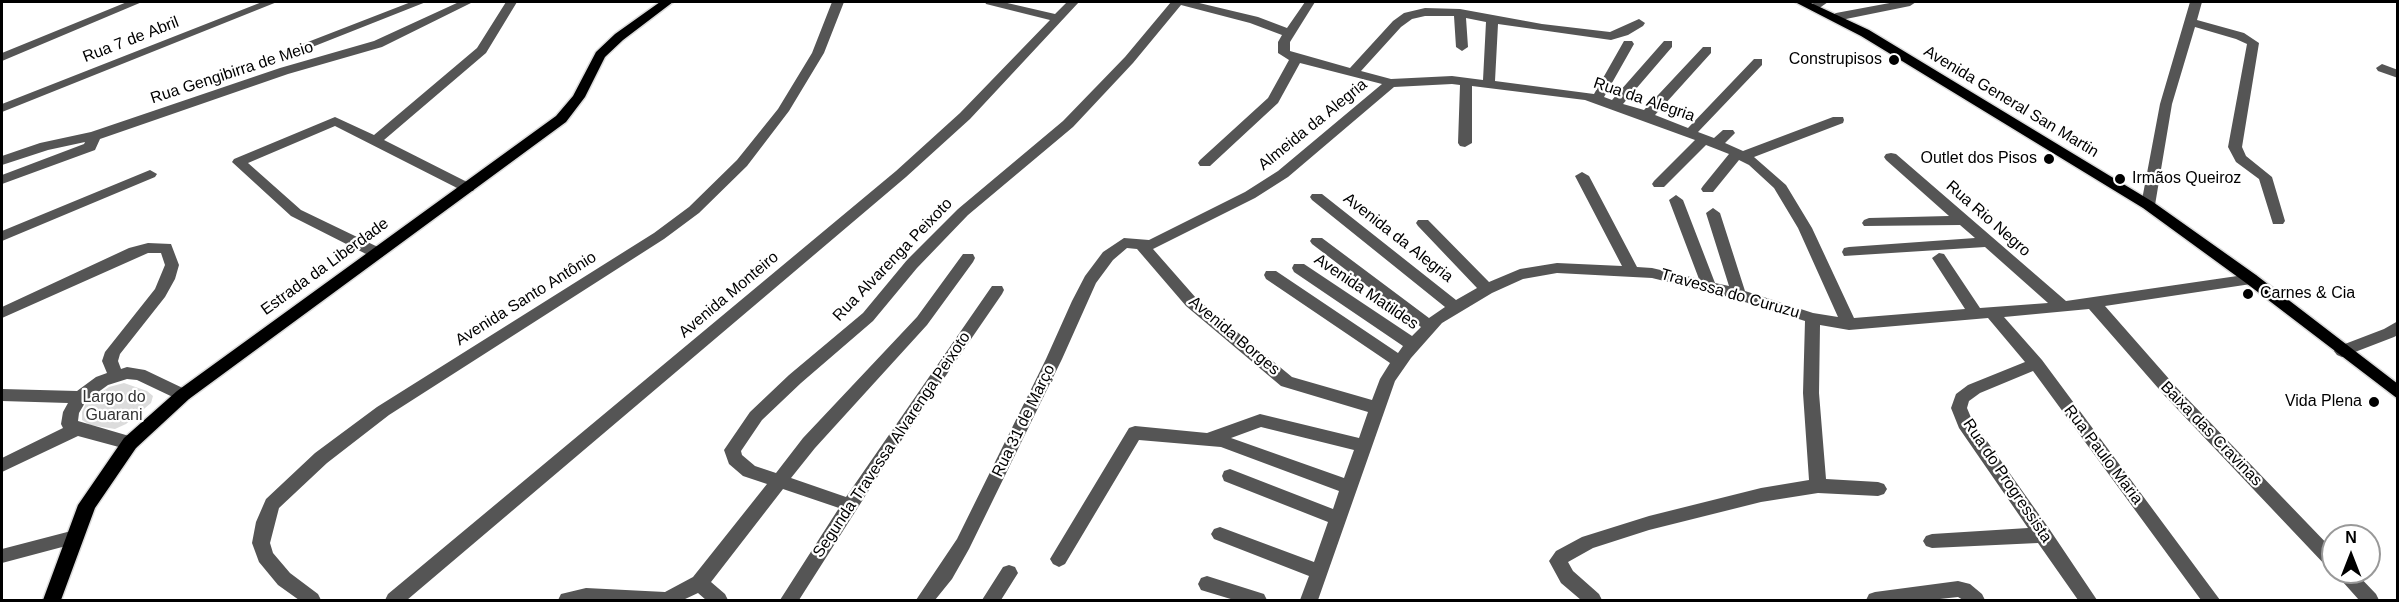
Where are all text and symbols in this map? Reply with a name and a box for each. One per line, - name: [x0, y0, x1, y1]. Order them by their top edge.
- street label: Rua 7 de Abril: [80, 13, 182, 67]
- street label: Rua Gengibirra de Meio: [148, 38, 316, 108]
- street label: Avenida General San Martin: [1920, 42, 2102, 162]
- place label: Construpisos: [1789, 50, 1882, 70]
- marker: Construpisos: [1887, 53, 1901, 67]
- street label: Rua da Alegria: [1591, 74, 1697, 126]
- street label: Almeida da Alegria: [1255, 75, 1371, 175]
- place label: Outlet dos Pisos: [1920, 149, 2037, 169]
- marker: Outlet dos Pisos: [2042, 152, 2056, 166]
- place label: Irmãos Queiroz: [2132, 169, 2241, 189]
- marker: Irmãos Queiroz: [2113, 172, 2127, 186]
- street label: Rua Rio Negro: [1942, 177, 2034, 261]
- street label: Avenida da Alegria: [1339, 189, 1457, 287]
- street label: Rua Alvarenga Peixoto: [829, 194, 957, 326]
- street label: Estrada da Liberdade: [257, 214, 393, 320]
- street label: Avenida Santo Antônio: [452, 248, 600, 350]
- street label: Avenida Monteiro: [675, 248, 783, 342]
- street label: Avenida Matildes: [1310, 250, 1422, 334]
- street label: Travessa do Curuzu: [1658, 265, 1802, 323]
- place label: Carnes & Cia: [2260, 284, 2355, 304]
- marker: Carnes & Cia: [2241, 287, 2255, 301]
- street label: Avenida Borges: [1185, 292, 1283, 380]
- street label: Segunda Travessa Alvarenga Peixoto: [809, 329, 975, 561]
- street label: Rua 31 de Março: [988, 362, 1060, 480]
- street label: Baixa das Cravinas: [2156, 378, 2266, 490]
- park label: Largo do Guarani: [82, 388, 146, 426]
- place label: Vida Plena: [2285, 392, 2362, 412]
- marker: Vida Plena: [2367, 395, 2381, 409]
- street label: Rua Paulo Maria: [2059, 402, 2147, 508]
- street label: Rua do Progressista: [1959, 416, 2055, 546]
- north arrow: [2321, 524, 2381, 584]
- text: N: [2345, 529, 2357, 546]

